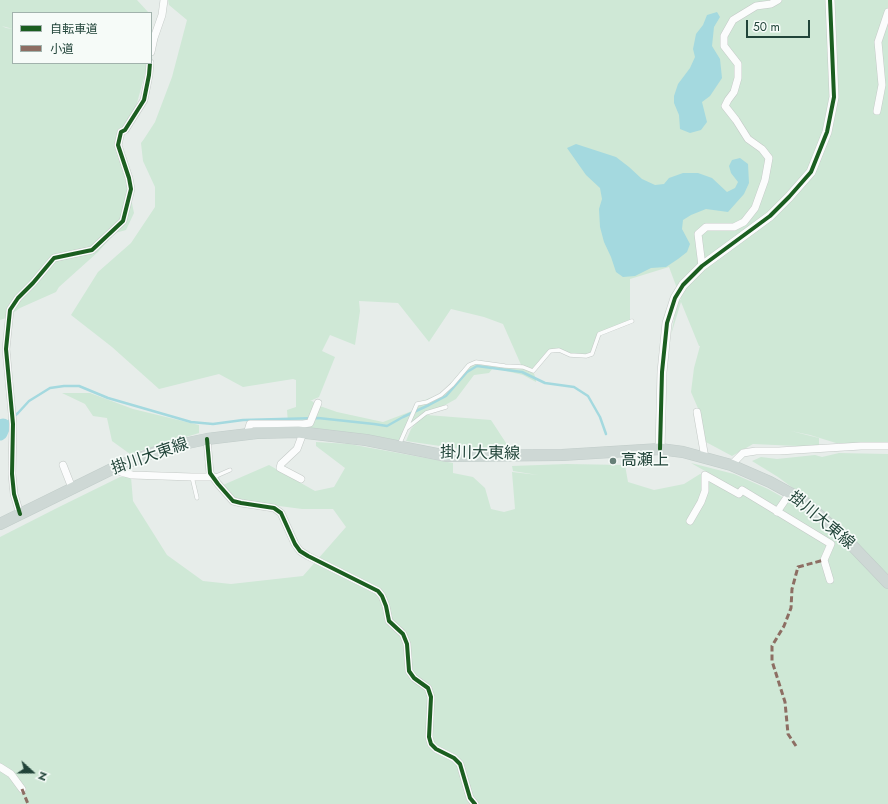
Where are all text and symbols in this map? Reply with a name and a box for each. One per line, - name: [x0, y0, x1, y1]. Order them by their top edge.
- legend: [12, 12, 152, 64]
- scale bar: [748, 12, 812, 38]
- text: 50 m: [753, 18, 780, 36]
- text: 自転車道: [50, 20, 98, 38]
- text: 小道: [50, 40, 74, 58]
- street label: 掛川大東線: [109, 435, 191, 479]
- street label: 掛川大東線: [440, 444, 520, 464]
- place label: 高瀬上: [621, 451, 669, 471]
- marker: 高瀬上: [608, 456, 618, 466]
- street label: 掛川大東線: [784, 488, 858, 554]
- north arrow: [12, 752, 52, 792]
- text: N: [34, 769, 52, 783]

